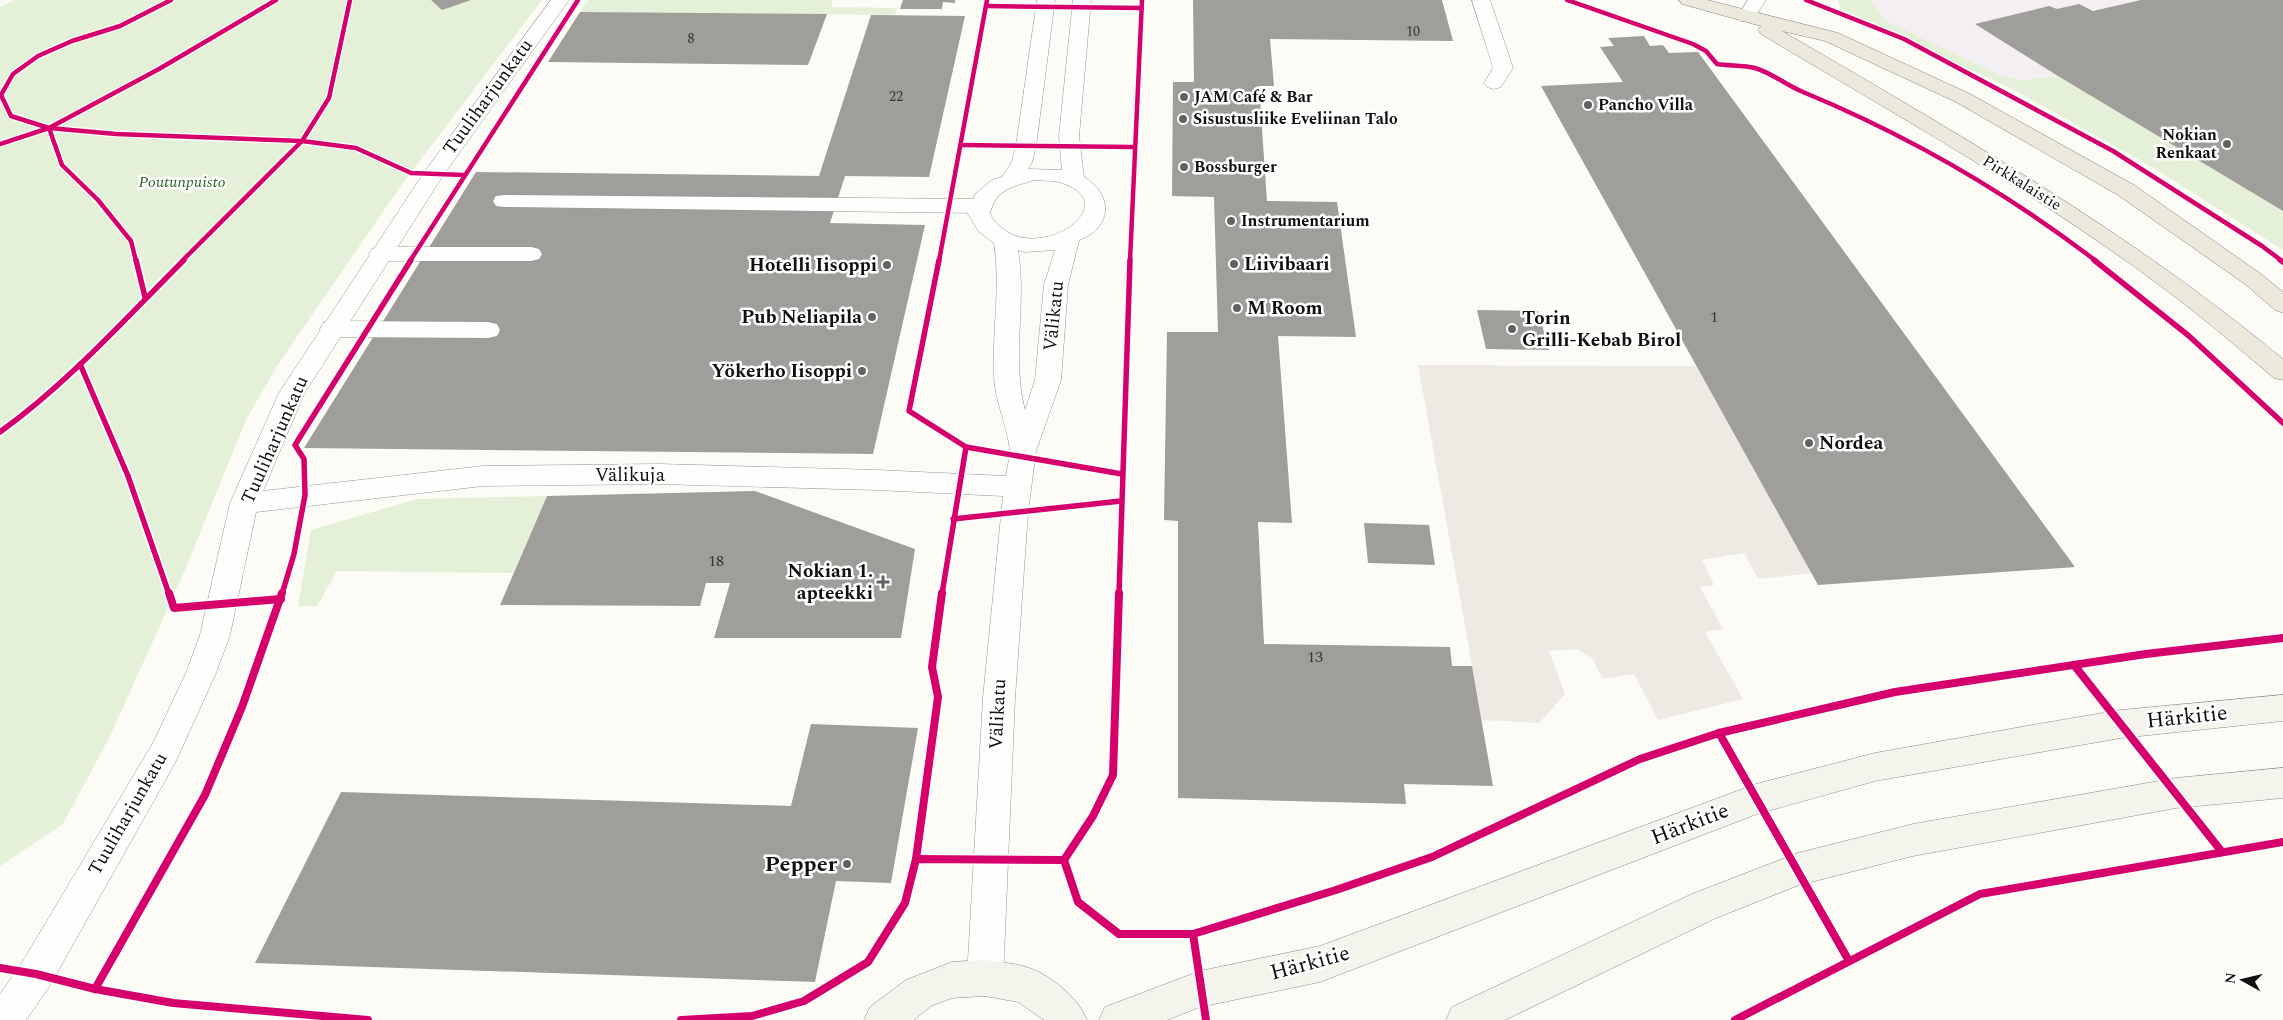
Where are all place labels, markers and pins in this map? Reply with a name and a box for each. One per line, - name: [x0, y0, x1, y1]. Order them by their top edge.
- place label: JAM Café & Bar: [1194, 85, 1313, 109]
- marker: JAM Café & Bar: [1178, 91, 1190, 103]
- place label: Pancho Villa: [1598, 93, 1694, 117]
- marker: Pancho Villa: [1582, 99, 1594, 111]
- place label: Sisustusliike Eveliinan Talo: [1193, 107, 1398, 131]
- marker: Sisustusliike Eveliinan Talo: [1177, 113, 1189, 125]
- place label: Nokian Renkaat: [2155, 123, 2217, 165]
- marker: Nokian Renkaat: [2221, 138, 2233, 150]
- place label: Bossburger: [1194, 155, 1277, 179]
- marker: Bossburger: [1178, 161, 1190, 173]
- place label: Instrumentarium: [1241, 209, 1370, 233]
- marker: Instrumentarium: [1225, 215, 1237, 227]
- place label: Liivibaari: [1244, 250, 1330, 279]
- place label: Hotelli Iisoppi: [749, 251, 877, 280]
- marker: Liivibaari: [1228, 258, 1240, 270]
- marker: Hotelli Iisoppi: [881, 259, 893, 271]
- place label: M Room: [1247, 294, 1323, 323]
- marker: M Room: [1231, 302, 1243, 314]
- place label: Pub Neliapila: [741, 303, 862, 332]
- place label: Torin Grilli-Kebab Birol: [1522, 304, 1681, 355]
- marker: Pub Neliapila: [866, 311, 878, 323]
- marker: Torin Grilli-Kebab Birol: [1506, 323, 1518, 335]
- place label: Yökerho Iisoppi: [711, 357, 852, 386]
- marker: Yökerho Iisoppi: [856, 365, 868, 377]
- place label: Nordea: [1819, 429, 1883, 458]
- marker: Nordea: [1803, 437, 1815, 449]
- place label: Nokian 1. apteekki: [788, 557, 873, 608]
- marker: Nokian 1. apteekki: [877, 576, 889, 588]
- place label: Pepper: [765, 848, 838, 881]
- marker: Pepper: [841, 858, 853, 870]

